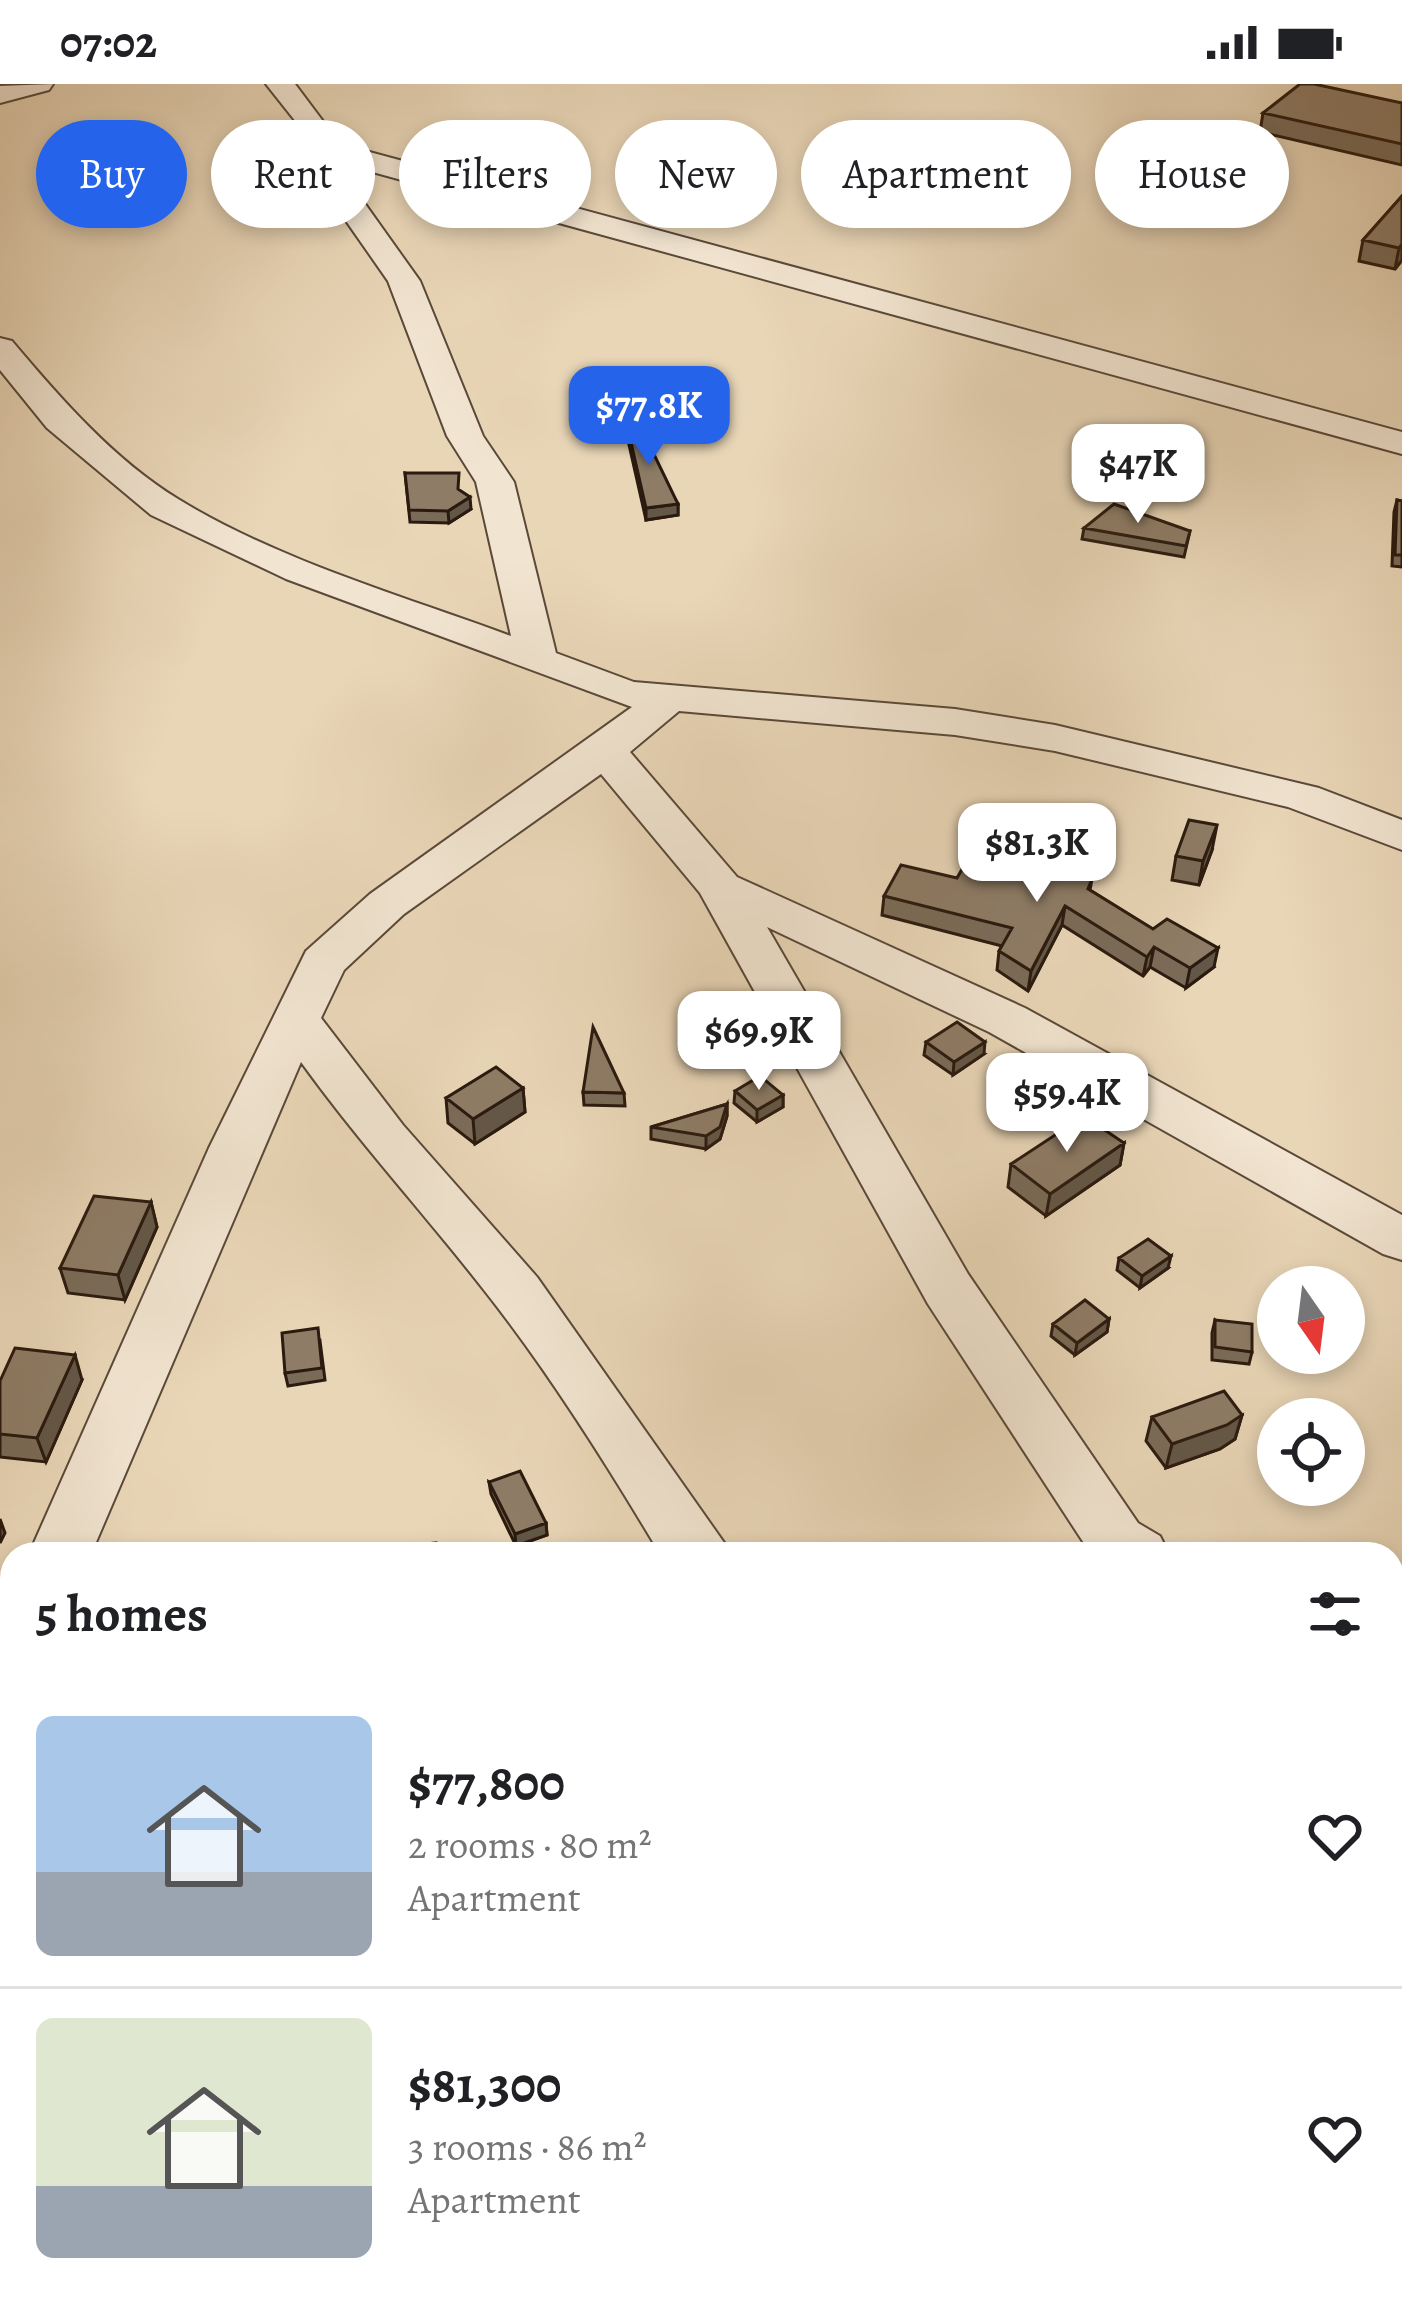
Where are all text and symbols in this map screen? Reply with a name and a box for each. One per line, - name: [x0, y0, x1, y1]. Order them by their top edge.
- text: 07:02: [60, 11, 157, 73]
- chip: Buy: [36, 120, 187, 228]
- chip: Rent: [211, 120, 375, 228]
- chip: Filters: [399, 120, 591, 228]
- chip: New: [615, 120, 777, 228]
- chip: Apartment: [801, 120, 1071, 228]
- chip: House: [1095, 120, 1289, 228]
- pin: $77.8K: [551, 366, 747, 468]
- text: $77.8K: [596, 378, 702, 431]
- pin: $47K: [1067, 424, 1209, 526]
- text: $47K: [1099, 436, 1177, 489]
- pin: $81.3K: [939, 803, 1135, 905]
- text: $81.3K: [985, 815, 1089, 868]
- pin: $69.9K: [661, 991, 857, 1093]
- text: $69.9K: [705, 1003, 813, 1056]
- pin: $59.4K: [969, 1053, 1165, 1155]
- text: $59.4K: [1013, 1065, 1121, 1118]
- north arrow: [1257, 1266, 1365, 1374]
- map controls: [1257, 1266, 1365, 1506]
- button: locate: [1257, 1398, 1365, 1506]
- text: 5 homes: [36, 1579, 208, 1649]
- icon: filters: [1302, 1581, 1368, 1647]
- text: $77,800: [408, 1748, 565, 1818]
- icon: home: [132, 1764, 276, 1908]
- icon: heart: [1302, 1803, 1368, 1869]
- text: 2 rooms · 80 m²: [408, 1818, 652, 1871]
- text: Apartment: [408, 1871, 581, 1924]
- text: $81,300: [408, 2050, 561, 2120]
- icon: home: [132, 2066, 276, 2210]
- icon: heart: [1302, 2105, 1368, 2171]
- text: 3 rooms · 86 m²: [408, 2120, 647, 2173]
- text: Apartment: [408, 2173, 581, 2226]

